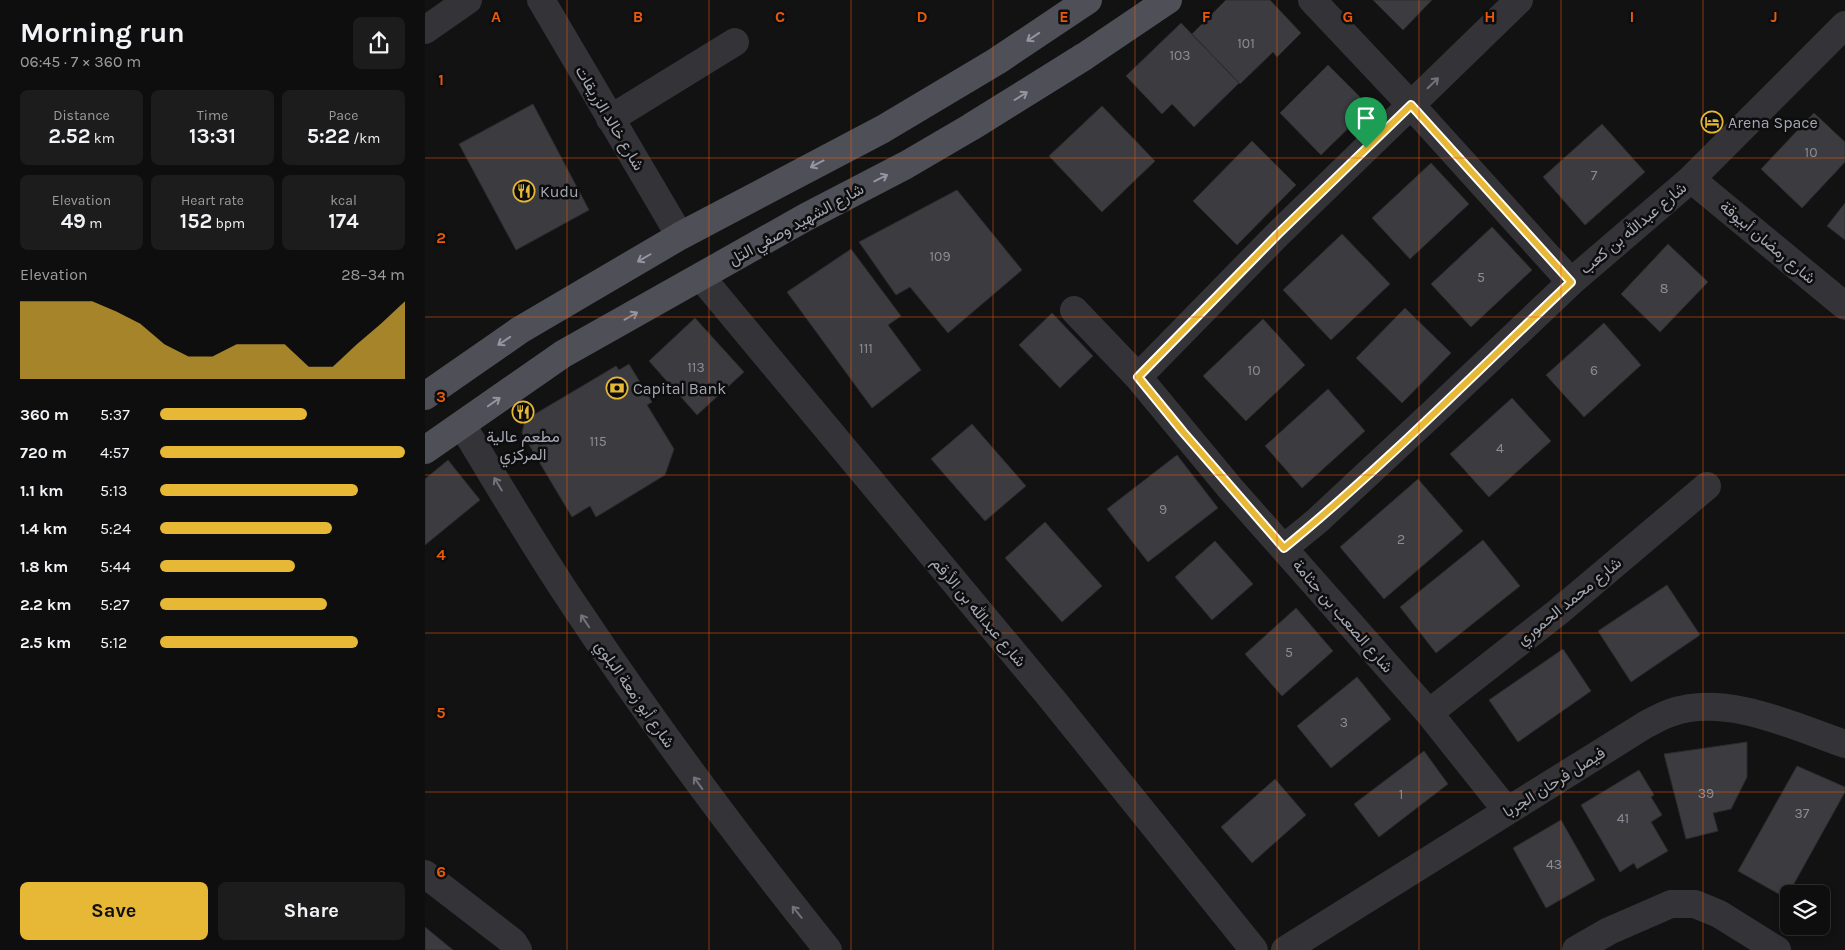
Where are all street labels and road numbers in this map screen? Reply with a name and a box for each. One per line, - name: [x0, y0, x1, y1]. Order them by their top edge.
- street label: شارع خالد الزريقات: [570, 62, 649, 175]
- street label: شارع عبدالله بن كعب: [1576, 178, 1692, 280]
- street label: شارع الشهيد وصفي التل: [725, 179, 869, 273]
- street label: شارع رمضان أبيوقة: [1715, 196, 1820, 289]
- street label: شارع عبدالله بن الأرقم: [926, 553, 1030, 672]
- street label: شارع محمد الحموري: [1513, 553, 1628, 652]
- street label: شارع الصعب بن جثامة: [1287, 556, 1397, 678]
- street label: شارع أبو زمعة البلوي: [588, 637, 679, 754]
- street label: فيصل فرحان الجربا: [1499, 743, 1609, 822]

